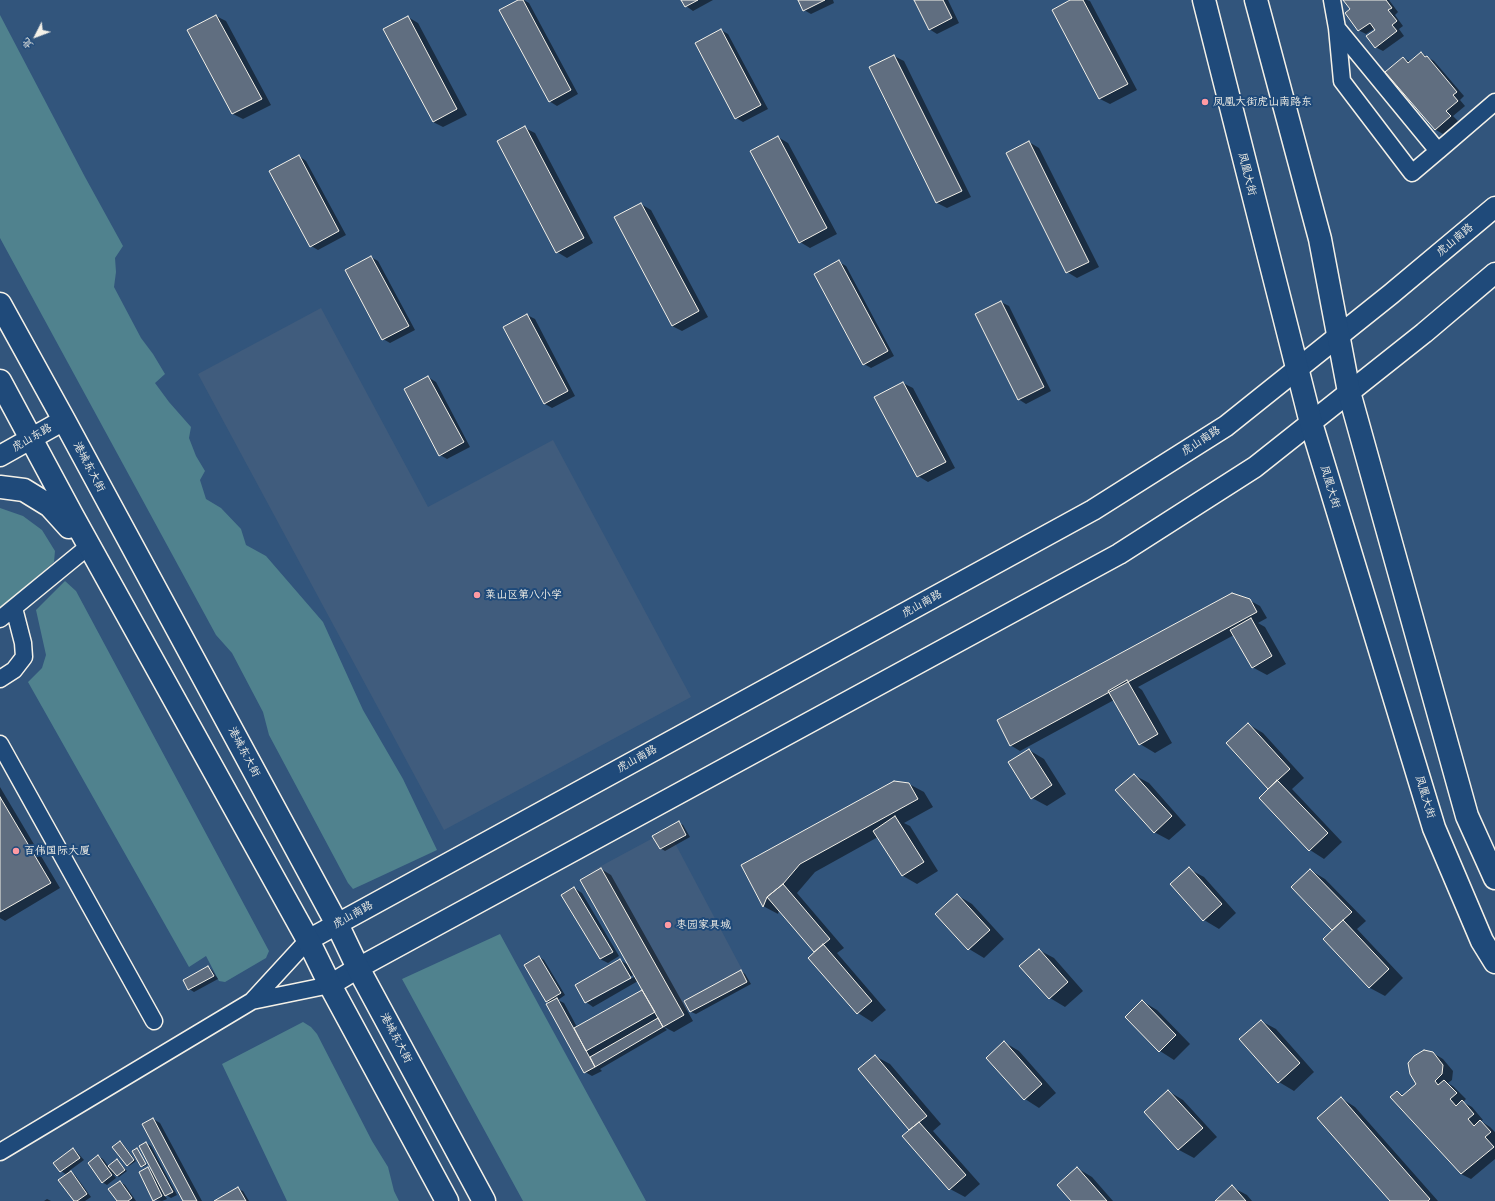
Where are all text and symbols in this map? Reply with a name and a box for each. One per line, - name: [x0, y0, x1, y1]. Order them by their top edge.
- north arrow: [16, 16, 56, 56]
- text: 北: [17, 35, 37, 54]
- place label: 凤凰大街虎山南路东: [1213, 95, 1312, 109]
- marker: 凤凰大街虎山南路东: [1200, 97, 1210, 107]
- street label: 凤凰大街: [1235, 151, 1259, 197]
- street label: 虎山南路: [1434, 221, 1476, 259]
- street label: 虎山东路: [10, 421, 54, 455]
- street label: 虎山南路: [1179, 423, 1223, 459]
- street label: 港城东大街: [70, 440, 108, 494]
- street label: 凤凰大街: [1317, 464, 1343, 510]
- place label: 莱山区第八小学: [485, 588, 562, 602]
- street label: 虎山南路: [900, 588, 944, 620]
- marker: 莱山区第八小学: [472, 590, 482, 600]
- street label: 港城东大街: [225, 725, 263, 779]
- street label: 虎山南路: [615, 743, 659, 775]
- street label: 凤凰大街: [1412, 774, 1438, 820]
- place label: 百伟国际大厦: [24, 844, 90, 858]
- marker: 百伟国际大厦: [11, 846, 21, 856]
- street label: 虎山南路: [331, 899, 375, 931]
- place label: 枣园家具城: [676, 918, 731, 932]
- marker: 枣园家具城: [663, 920, 673, 930]
- street label: 港城东大街: [377, 1011, 415, 1065]

